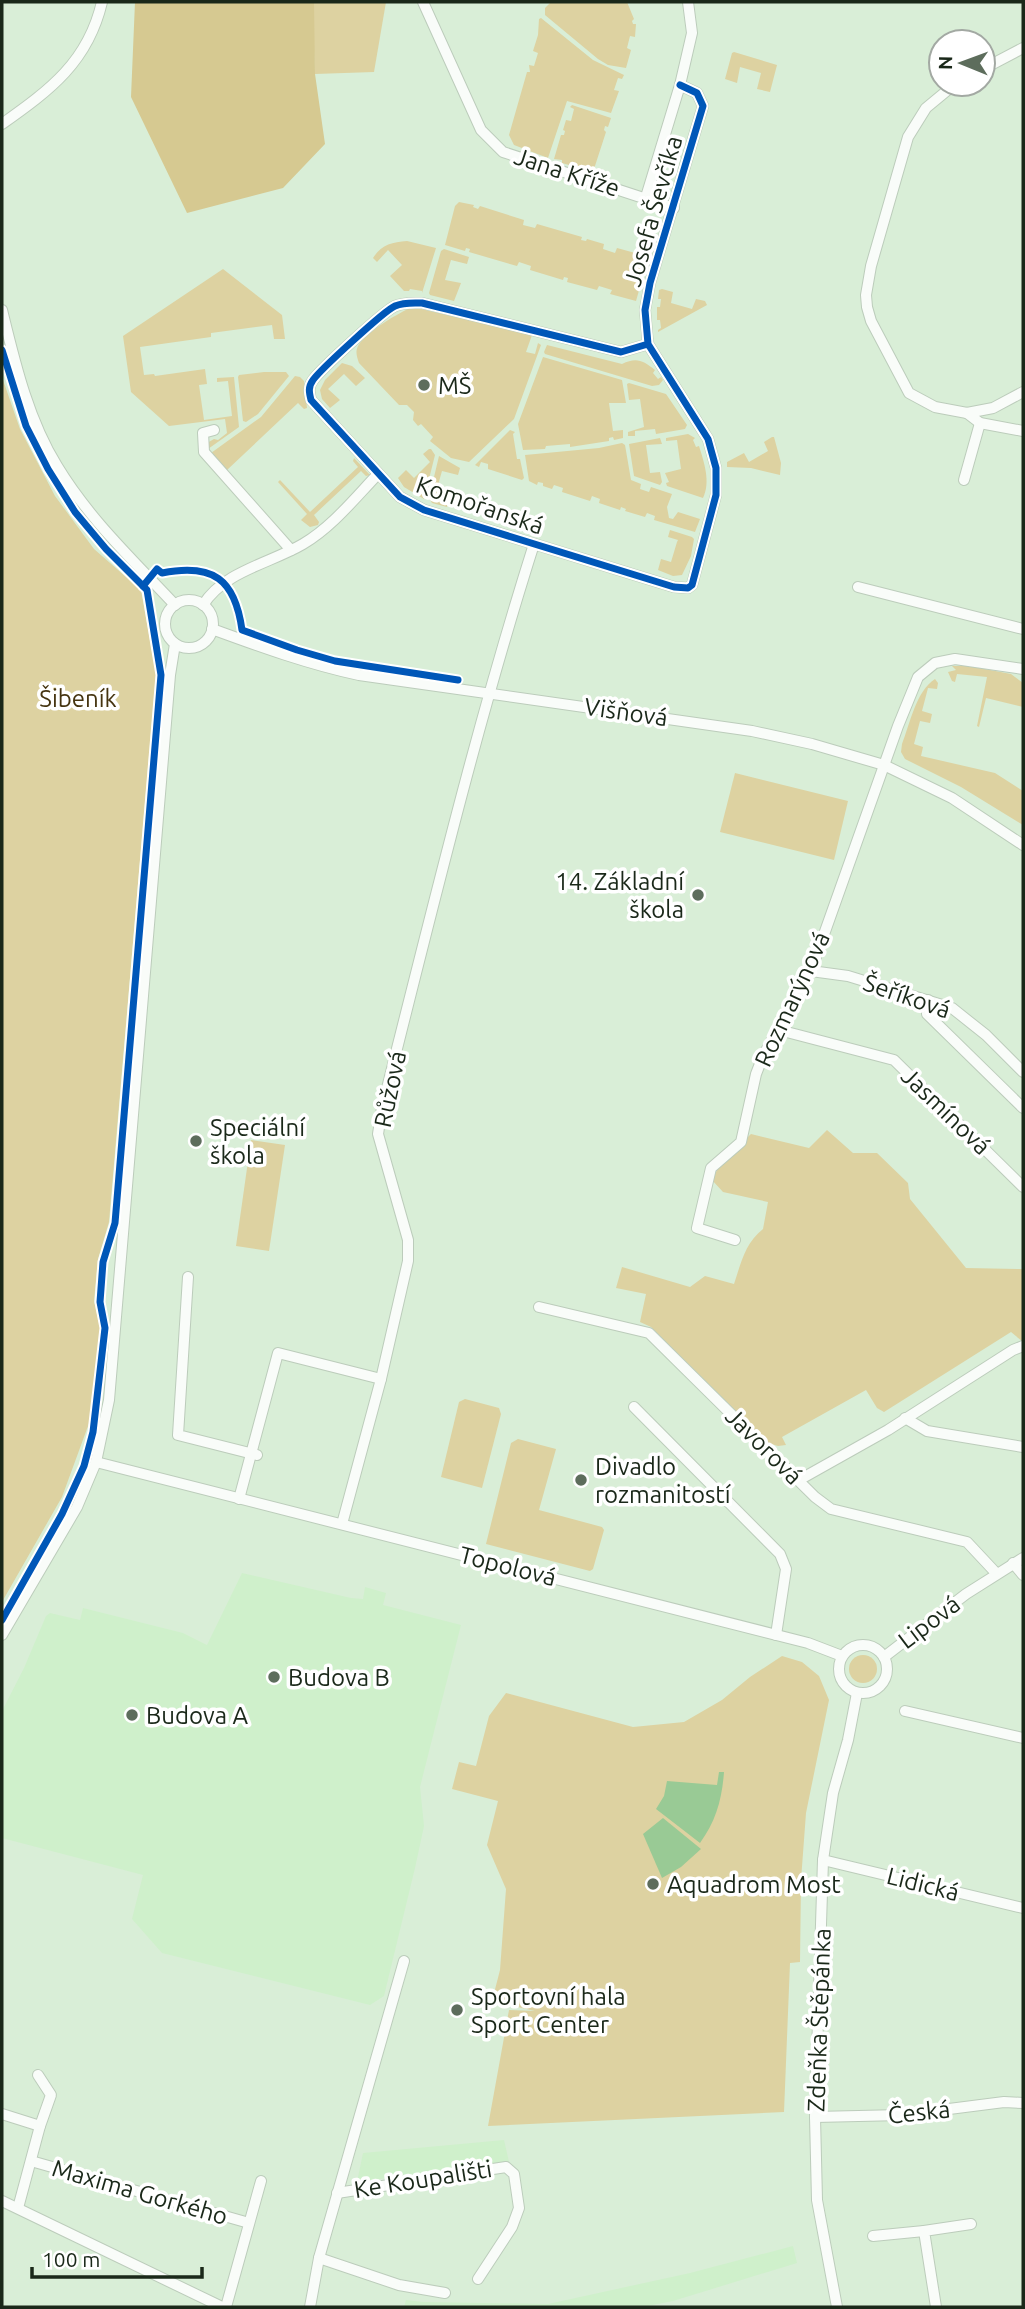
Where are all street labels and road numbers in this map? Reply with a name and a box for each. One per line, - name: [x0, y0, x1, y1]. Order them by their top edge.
- street label: Josefa Ševčíka: [618, 132, 687, 289]
- street label: Jana Kříže: [511, 142, 623, 202]
- street label: Komořanská: [413, 471, 547, 539]
- street label: Višňová: [583, 693, 669, 731]
- street label: Rozmarýnová: [749, 927, 835, 1071]
- street label: Šeříková: [860, 968, 954, 1023]
- street label: Růžová: [369, 1048, 411, 1130]
- street label: Jasmínová: [896, 1062, 996, 1160]
- street label: Javorová: [720, 1402, 808, 1490]
- street label: Topolová: [457, 1541, 559, 1591]
- street label: Lipová: [893, 1590, 965, 1654]
- street label: Lidická: [884, 1862, 962, 1906]
- street label: Zdeňka Štěpánka: [801, 1928, 836, 2112]
- street label: Česká: [886, 2094, 952, 2129]
- street label: Maxima Gorkého: [49, 2154, 231, 2230]
- street label: Ke Koupališti: [352, 2155, 494, 2203]

